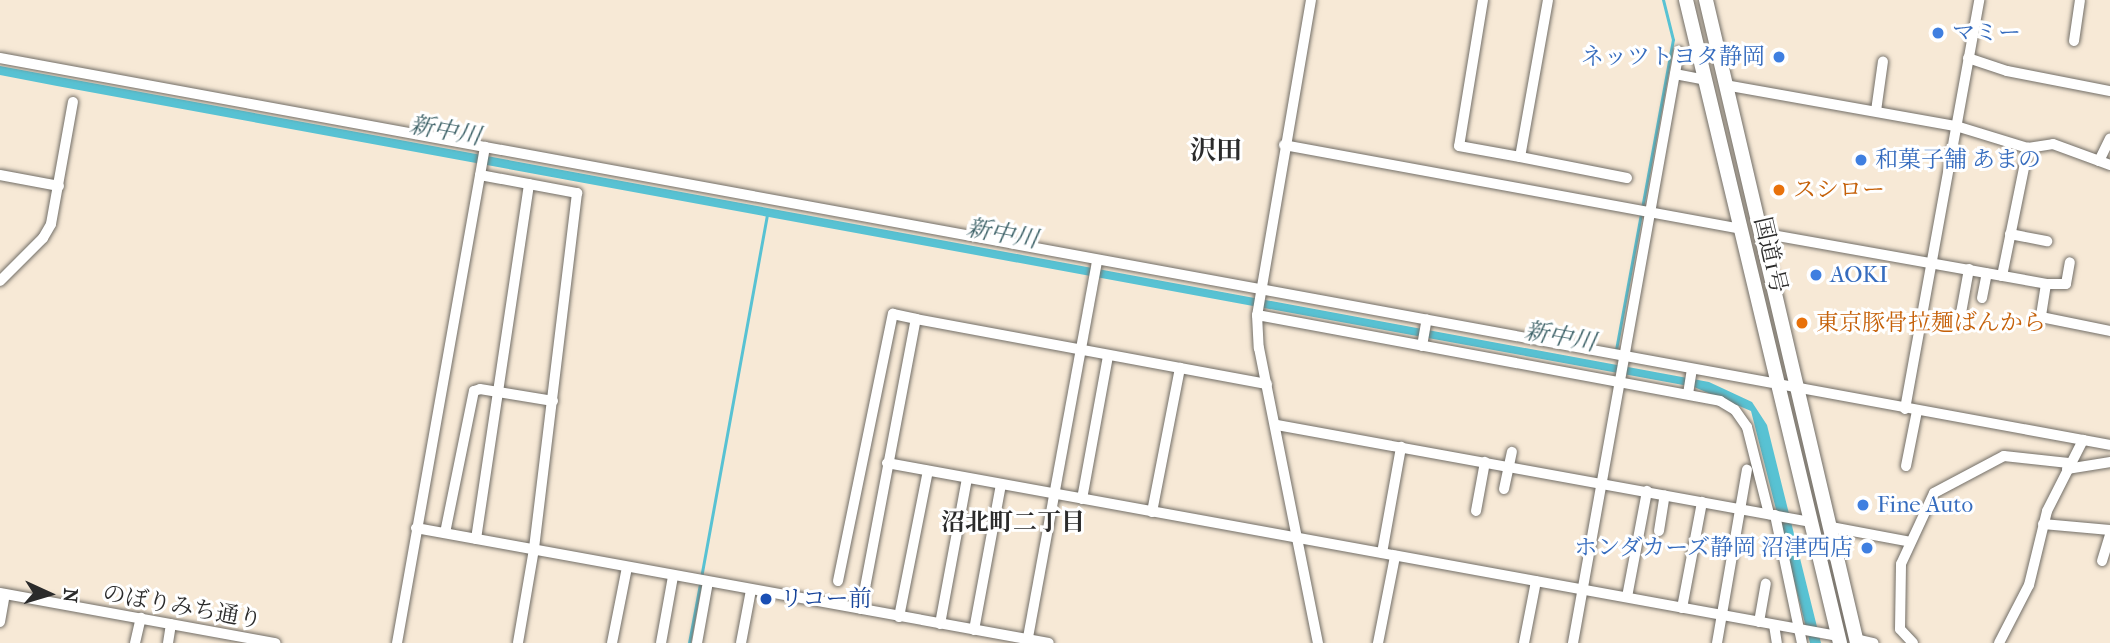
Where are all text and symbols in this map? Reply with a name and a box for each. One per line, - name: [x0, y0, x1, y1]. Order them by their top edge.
- place label: マミー: [1952, 19, 2021, 47]
- marker: マミー: [1930, 25, 1946, 41]
- place label: ネッツトヨタ静岡: [1581, 43, 1765, 71]
- marker: ネッツトヨタ静岡: [1771, 49, 1787, 65]
- water label: 新中川: [407, 111, 483, 151]
- district label: 沢田: [1190, 135, 1242, 167]
- place label: 和菓子舗 あまの: [1875, 146, 2041, 174]
- marker: 和菓子舗 あまの: [1853, 152, 1869, 168]
- place label: スシロー: [1793, 176, 1885, 204]
- marker: スシロー: [1771, 182, 1787, 198]
- water label: 新中川: [964, 214, 1040, 254]
- street label: 国道1号: [1748, 214, 1792, 296]
- place label: AOKI: [1830, 261, 1888, 289]
- marker: AOKI: [1808, 267, 1824, 283]
- place label: 東京豚骨拉麺ばんから: [1816, 309, 2046, 337]
- marker: 東京豚骨拉麺ばんから: [1794, 315, 1810, 331]
- water label: 新中川: [1522, 317, 1598, 357]
- place label: Fine Auto: [1877, 491, 1973, 519]
- marker: Fine Auto: [1855, 497, 1871, 513]
- district label: 沼北町二丁目: [941, 509, 1085, 537]
- place label: ホンダカーズ静岡 沼津西店: [1572, 534, 1853, 562]
- marker: ホンダカーズ静岡 沼津西店: [1859, 540, 1875, 556]
- north arrow: [14, 559, 84, 629]
- street label: のぼりみち通り: [100, 579, 264, 635]
- place label: リコー前: [780, 585, 872, 613]
- text: N: [58, 587, 81, 603]
- marker: リコー前: [758, 591, 774, 607]

